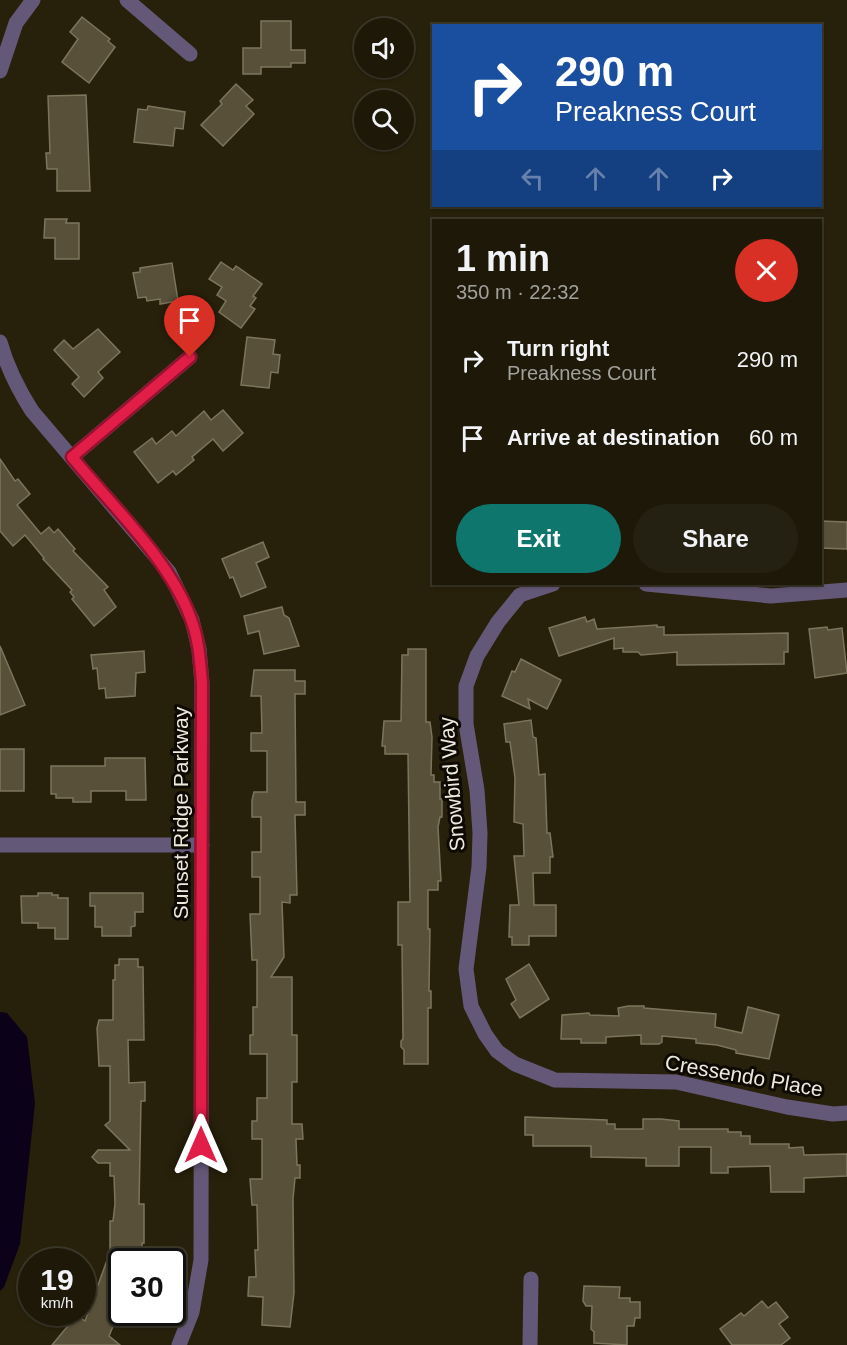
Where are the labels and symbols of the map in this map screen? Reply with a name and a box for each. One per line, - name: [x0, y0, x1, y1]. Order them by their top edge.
- pin: [164, 295, 215, 357]
- street label: Sunset Ridge Parkway: [169, 706, 192, 919]
- street label: Snowbird Way: [434, 716, 469, 852]
- street label: Cressendo Place: [663, 1050, 825, 1101]
- position arrow: [169, 1113, 233, 1177]
- speed limit sign: 30: [108, 1248, 186, 1326]

